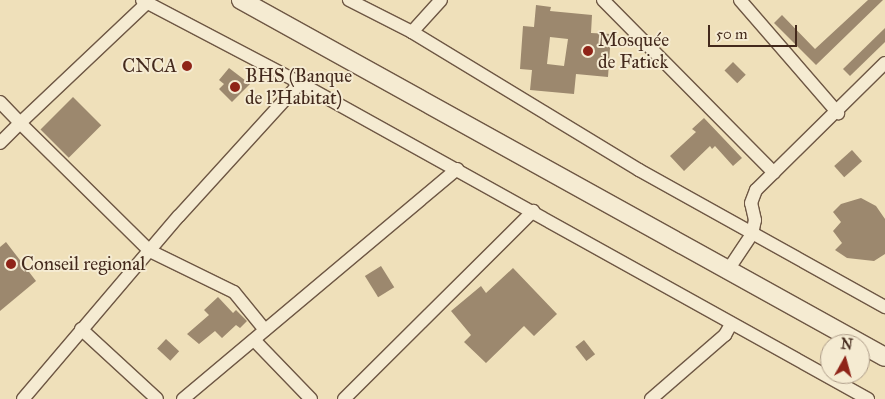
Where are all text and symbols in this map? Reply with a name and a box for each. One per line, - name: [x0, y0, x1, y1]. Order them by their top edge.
- scale bar: [710, 15, 799, 47]
- text: 50 m: [716, 25, 748, 43]
- place label: Mosquée de Fatick: [598, 29, 669, 73]
- marker: Mosquée de Fatick: [582, 45, 594, 57]
- place label: CNCA: [122, 55, 177, 77]
- marker: CNCA: [181, 60, 193, 72]
- place label: BHS (Banque de l'Habitat): [245, 65, 352, 109]
- marker: BHS (Banque de l'Habitat): [229, 81, 241, 93]
- place label: Conseil regional: [21, 253, 145, 275]
- marker: Conseil regional: [5, 258, 17, 270]
- north arrow: [820, 334, 870, 384]
- text: N: [840, 335, 854, 354]

